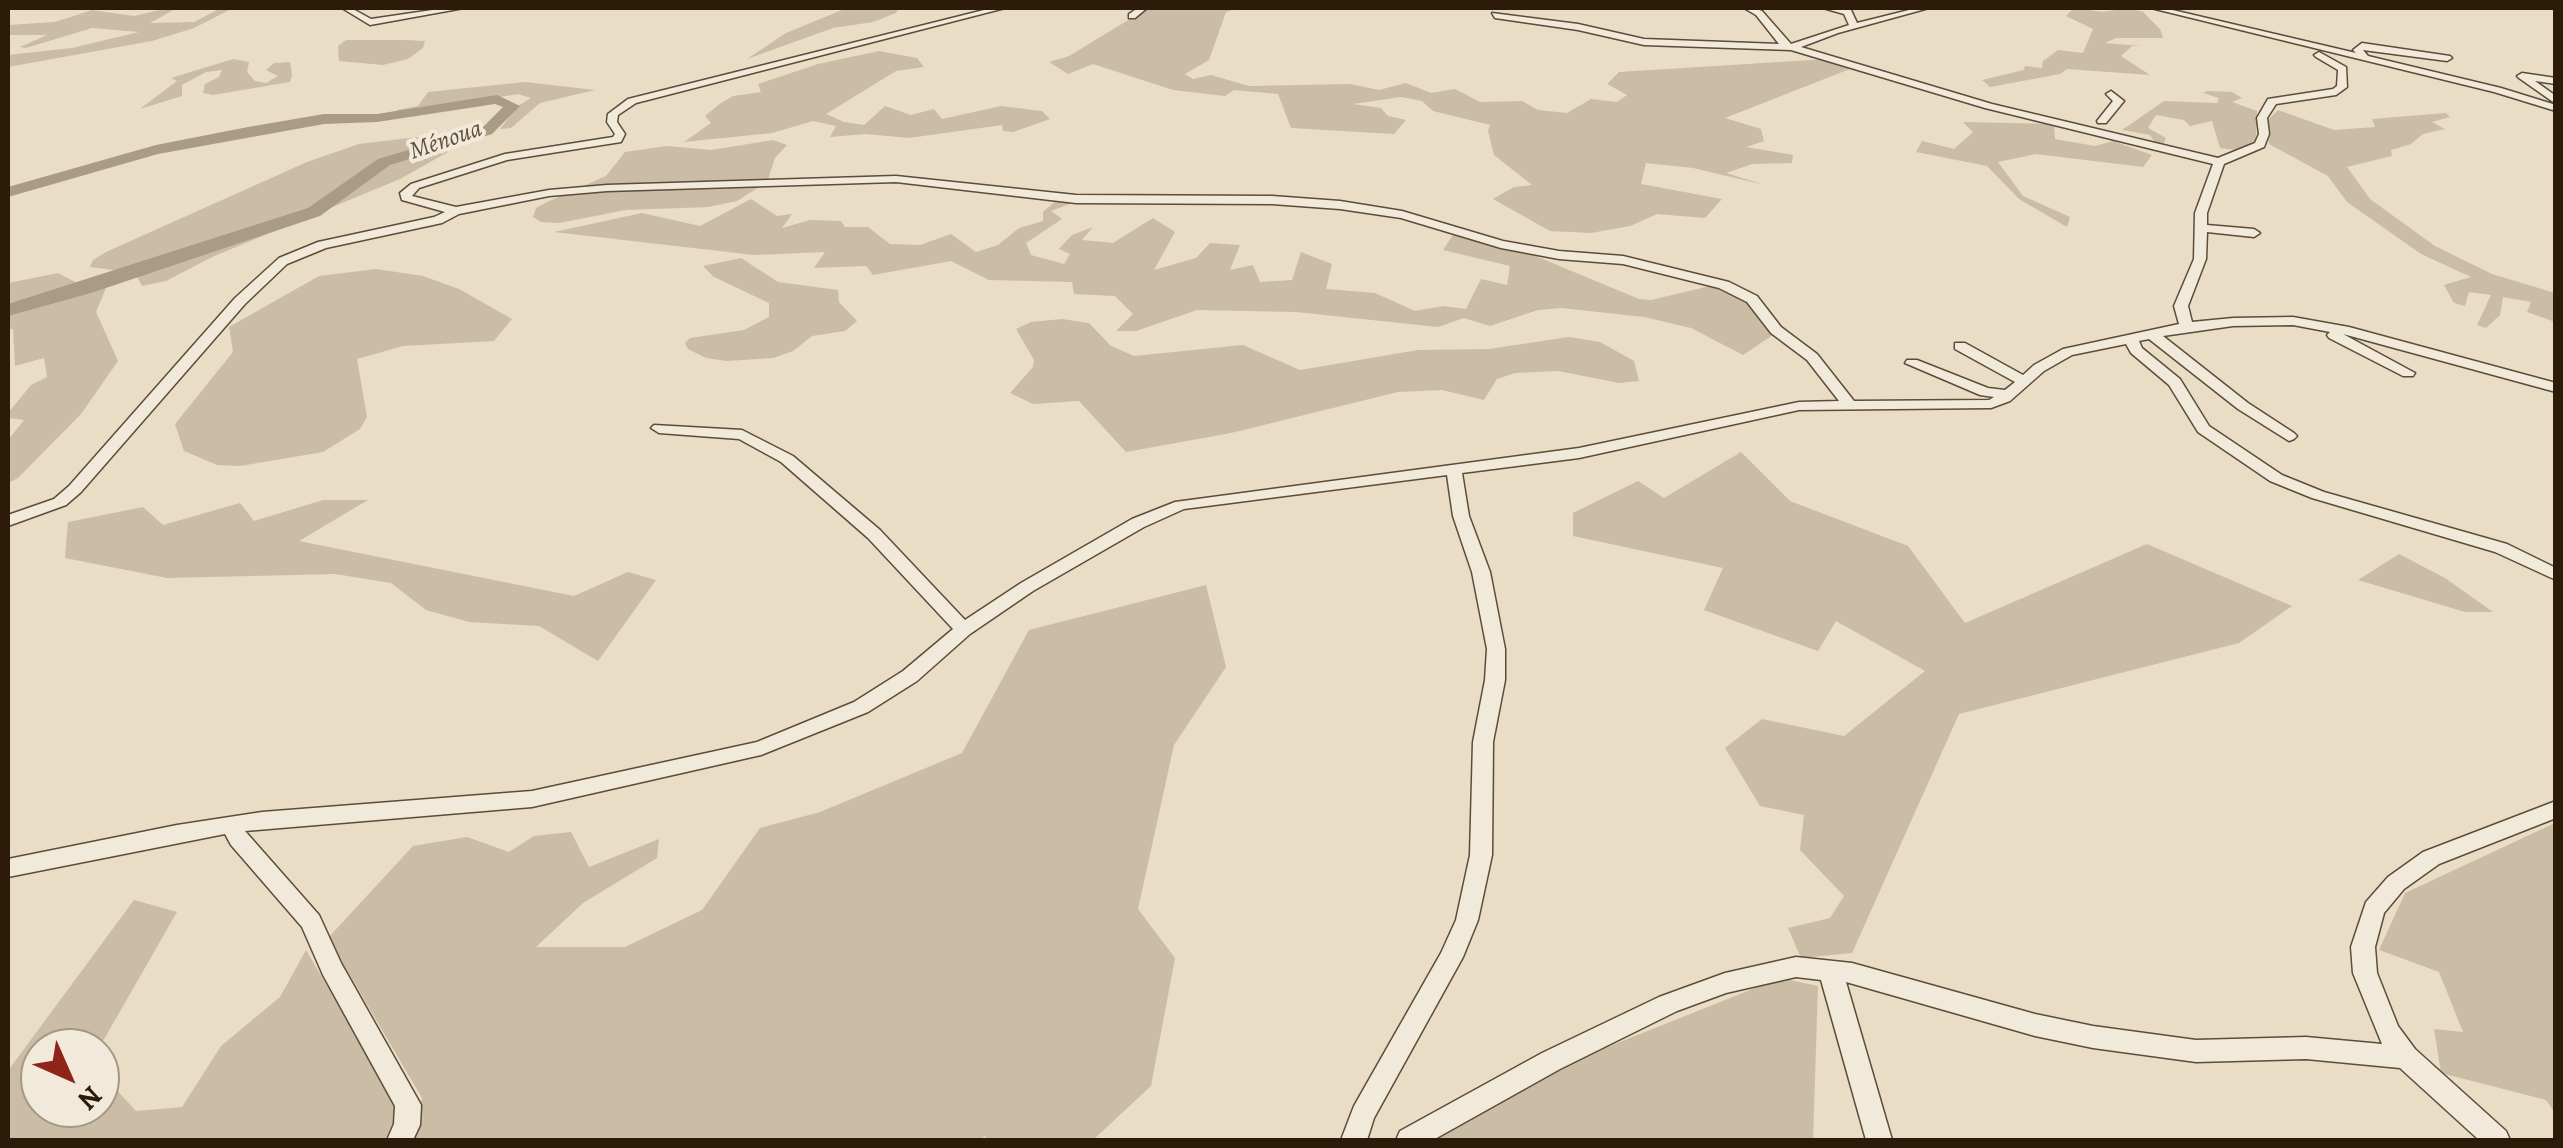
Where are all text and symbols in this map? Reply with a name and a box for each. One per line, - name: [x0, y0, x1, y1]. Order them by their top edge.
- water label: Ménoua: [406, 115, 486, 167]
- north arrow: [20, 1028, 120, 1128]
- text: N: [69, 1077, 110, 1118]

